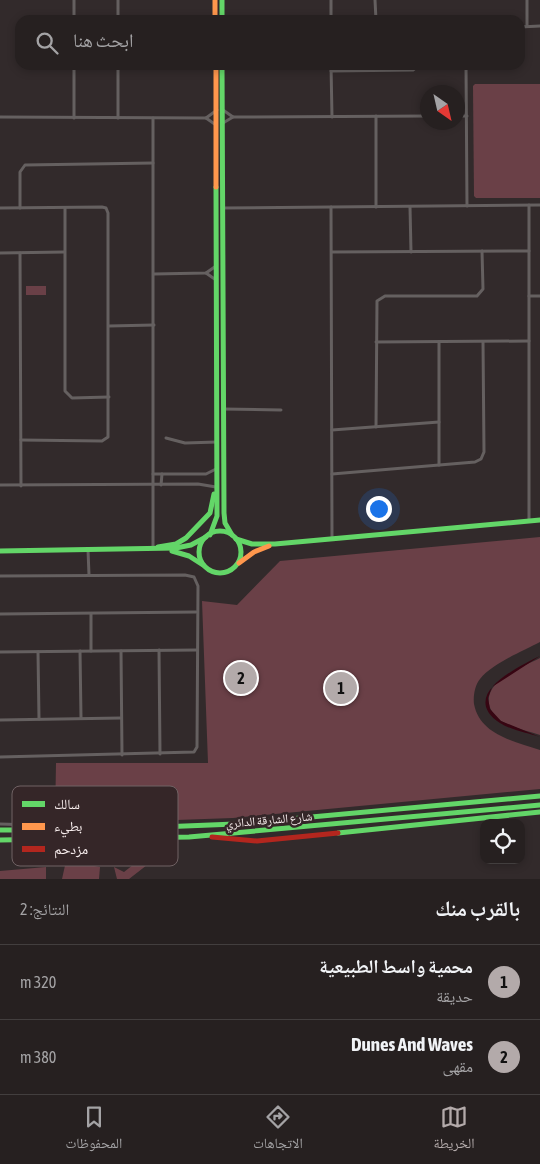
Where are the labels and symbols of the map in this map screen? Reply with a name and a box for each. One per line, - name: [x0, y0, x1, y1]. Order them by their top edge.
- north arrow: [420, 85, 465, 130]
- your location: [366, 496, 392, 522]
- pin: 2: [225, 659, 257, 697]
- pin: 1: [325, 669, 357, 707]
- legend: [12, 786, 178, 866]
- text: سالك: [54, 796, 80, 812]
- street label: شارع الشارقة الدائري: [225, 809, 313, 834]
- text: بطيء: [54, 818, 83, 838]
- text: مزدحم: [54, 841, 88, 859]

